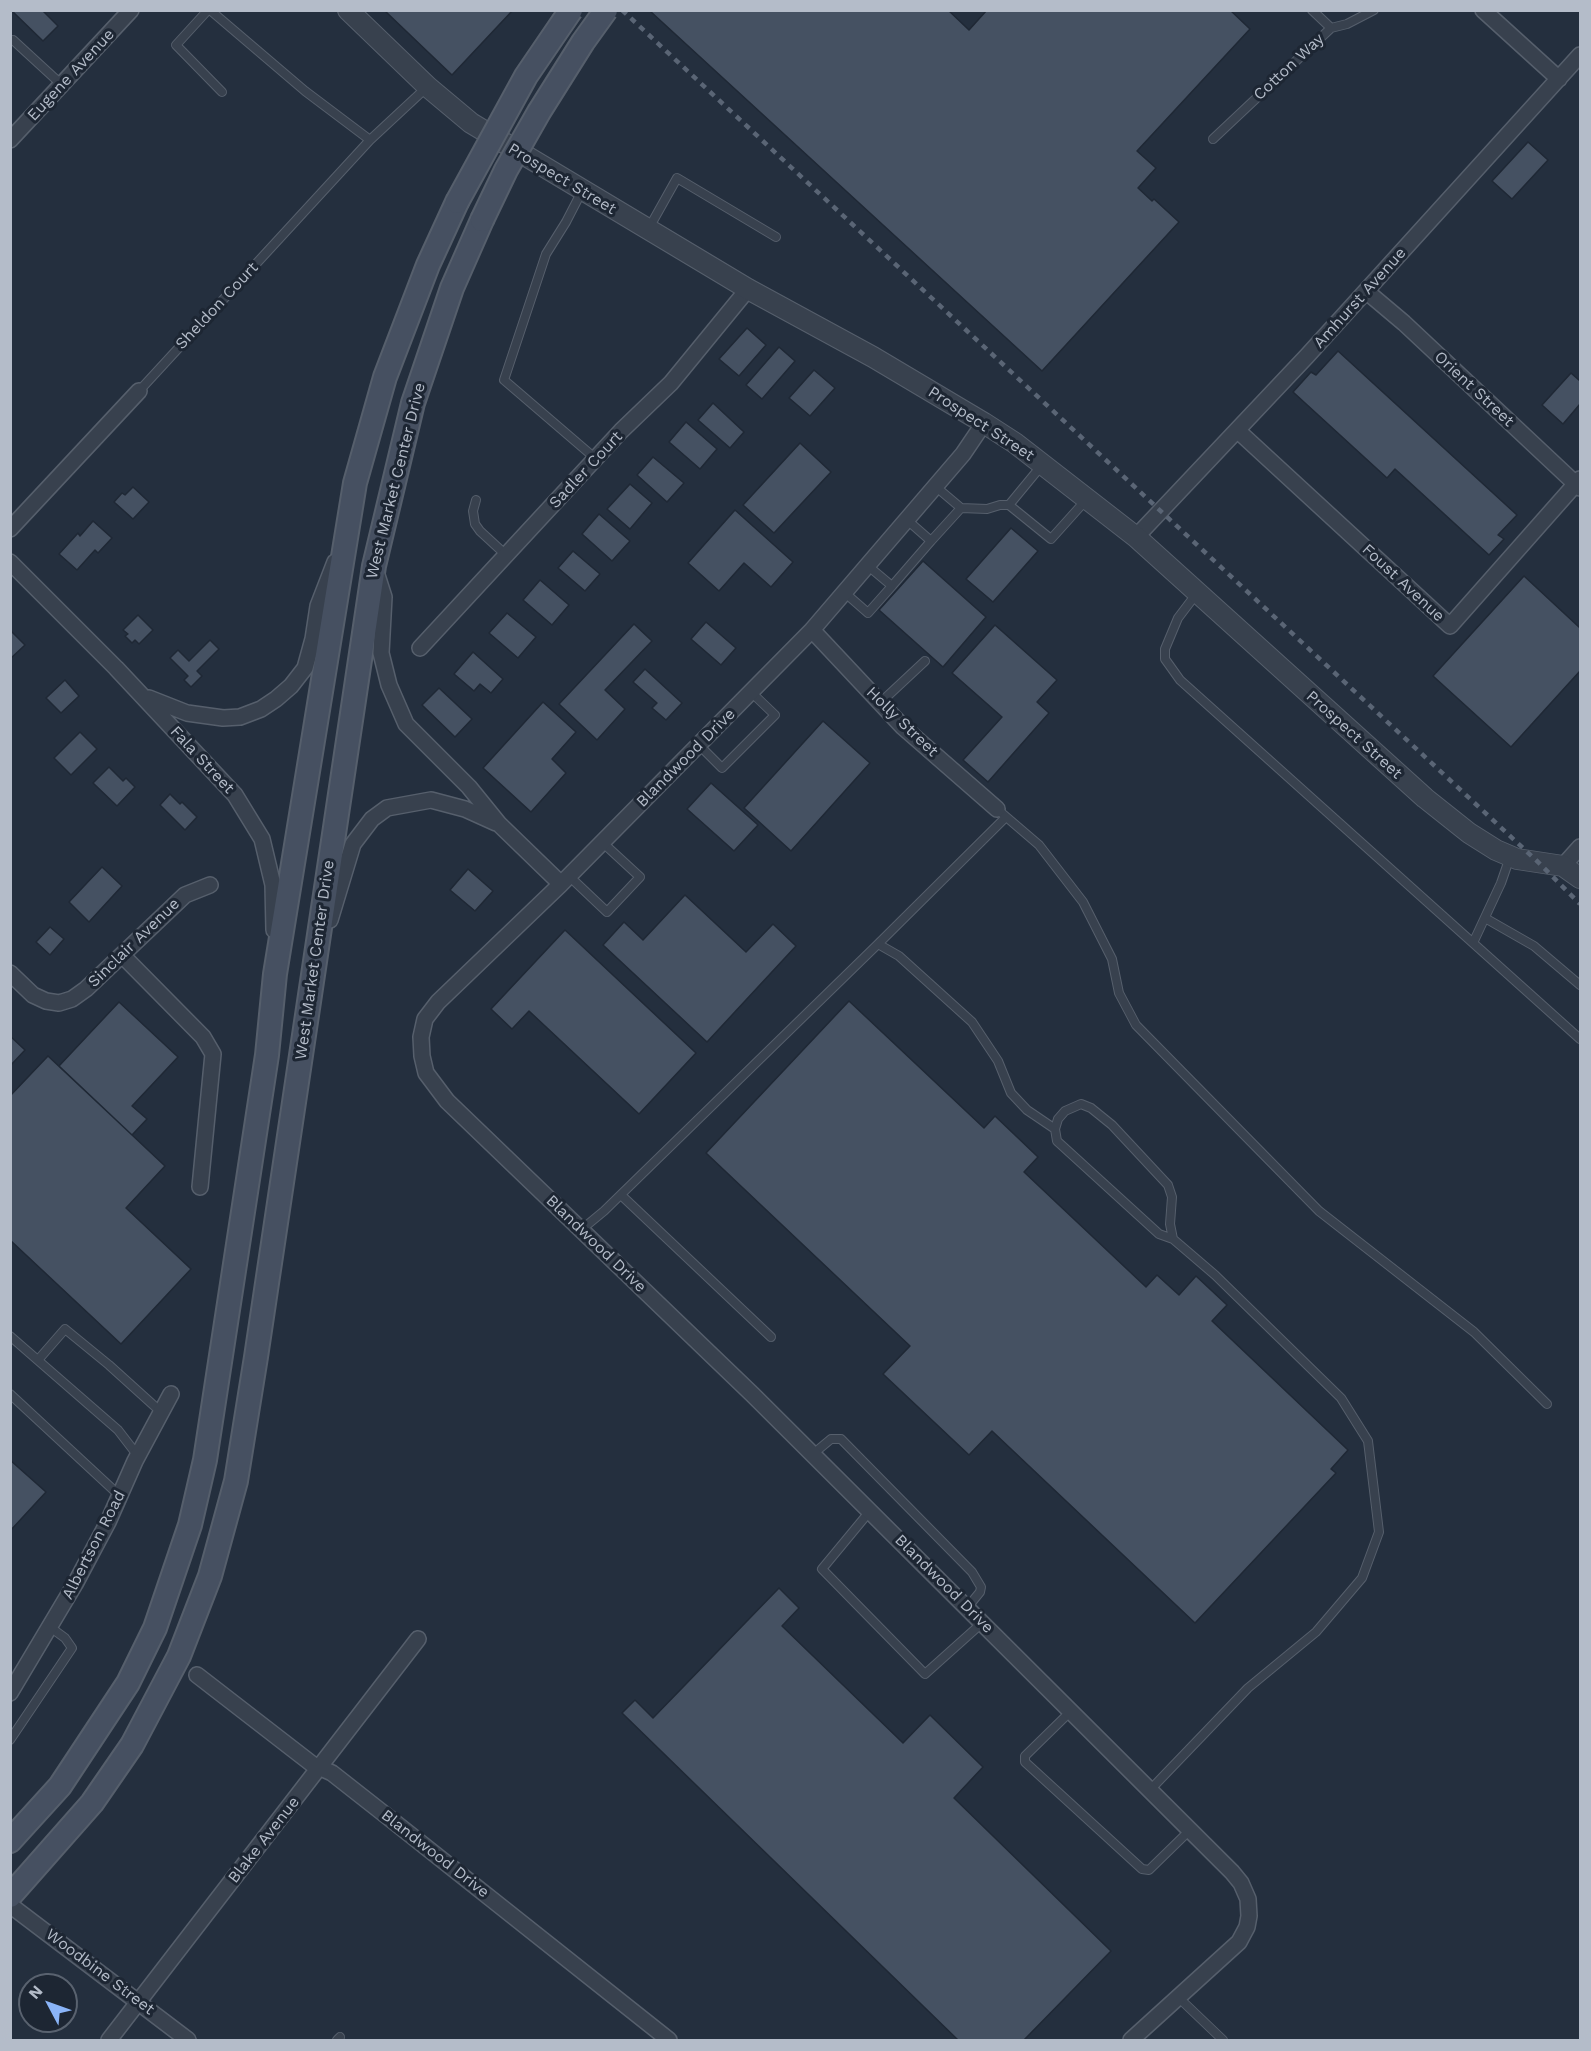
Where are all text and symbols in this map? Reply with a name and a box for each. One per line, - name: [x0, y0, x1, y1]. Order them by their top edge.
- street label: Eugene Avenue: [23, 25, 119, 125]
- street label: Cotton Way: [1250, 30, 1328, 104]
- street label: Prospect Street: [505, 139, 619, 219]
- street label: Amhurst Avenue: [1310, 244, 1410, 352]
- street label: Sheldon Court: [172, 258, 262, 354]
- street label: Orient Street: [1430, 347, 1518, 431]
- street label: West Market Center Drive: [362, 381, 430, 581]
- street label: Prospect Street: [924, 383, 1038, 465]
- street label: Sadler Court: [545, 427, 627, 513]
- street label: Foust Avenue: [1358, 540, 1448, 626]
- street label: Holly Street: [862, 683, 942, 761]
- street label: Prospect Street: [1302, 687, 1406, 783]
- street label: Blandwood Drive: [633, 705, 739, 811]
- street label: Fala Street: [166, 722, 238, 798]
- street label: West Market Center Drive: [291, 859, 339, 1061]
- street label: Sinclair Avenue: [84, 894, 184, 992]
- street label: Blandwood Drive: [542, 1191, 650, 1297]
- street label: Albertson Road: [58, 1487, 130, 1603]
- street label: Blandwood Drive: [891, 1531, 997, 1637]
- street label: Blake Avenue: [224, 1793, 304, 1887]
- street label: Blandwood Drive: [377, 1806, 493, 1902]
- street label: Woodbine Street: [42, 1925, 158, 2019]
- north arrow: [18, 1973, 78, 2033]
- text: N: [24, 1981, 47, 2003]

